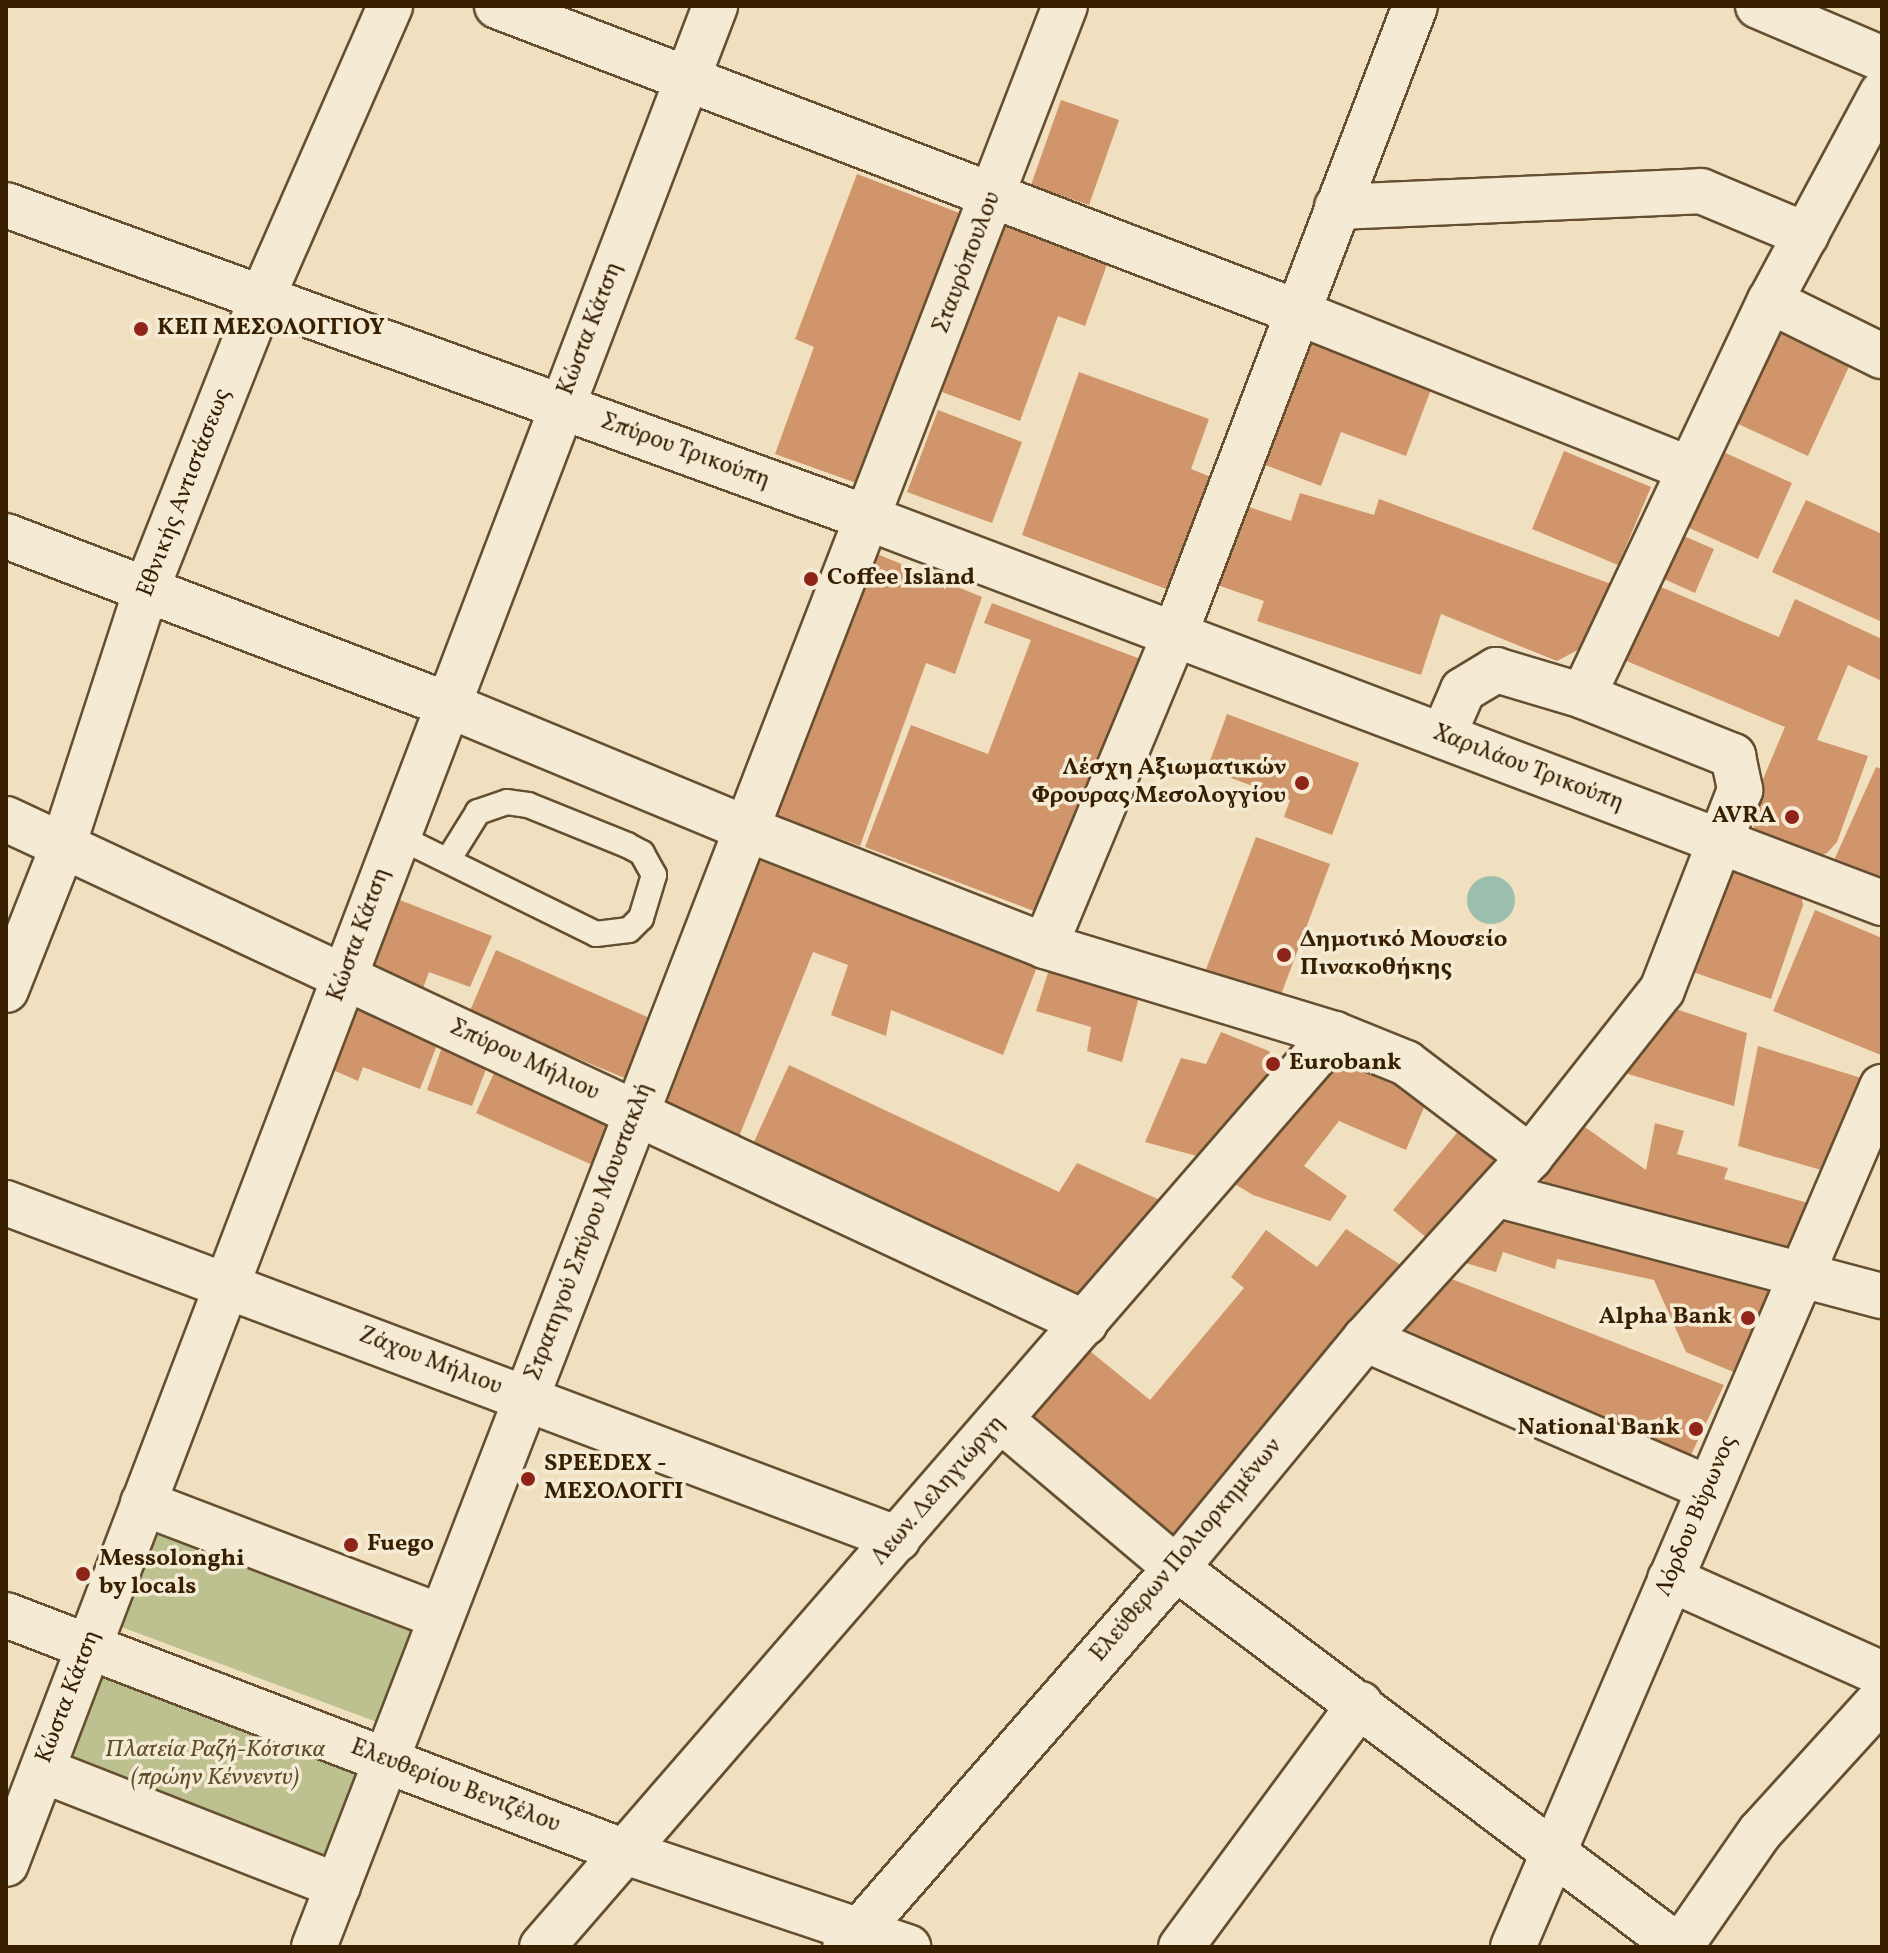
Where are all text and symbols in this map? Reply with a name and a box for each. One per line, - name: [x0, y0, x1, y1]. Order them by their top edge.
- street label: Σταυρόπουλου: [928, 188, 1008, 338]
- street label: Κώστα Κάτση: [552, 258, 630, 400]
- place label: ΚΕΠ ΜΕΣΟΛΟΓΓΙΟΥ: [157, 315, 385, 343]
- marker: ΚΕΠ ΜΕΣΟΛΟΓΓΙΟΥ: [132, 320, 150, 338]
- street label: Εθνικής Αντιστάσεως: [132, 385, 238, 601]
- street label: Σπύρου Τρικούπη: [596, 408, 774, 496]
- place label: Coffee Island: [827, 565, 975, 593]
- marker: Coffee Island: [802, 570, 820, 588]
- street label: Χαριλάου Τρικούπη: [1428, 719, 1628, 819]
- place label: Λέσχη Αξιωματικών Φρουρας Μεσολογγίου: [1031, 755, 1286, 811]
- marker: Λέσχη Αξιωματικών Φρουρας Μεσολογγίου: [1293, 774, 1311, 792]
- place label: AVRA: [1712, 803, 1776, 831]
- marker: AVRA: [1783, 808, 1801, 826]
- street label: Κώστα Κάτση: [322, 864, 398, 1006]
- place label: Δημοτικό Μουσείο Πινακοθήκης: [1300, 927, 1507, 983]
- marker: Δημοτικό Μουσείο Πινακοθήκης: [1275, 946, 1293, 964]
- street label: Σπύρου Μήλιου: [445, 1014, 603, 1108]
- place label: Eurobank: [1289, 1050, 1402, 1078]
- marker: Eurobank: [1264, 1055, 1282, 1073]
- street label: Στρατηγού Σπύρου Μουστακλή: [520, 1079, 660, 1385]
- place label: Alpha Bank: [1599, 1304, 1732, 1332]
- marker: Alpha Bank: [1739, 1309, 1757, 1327]
- street label: Ζάχου Μήλιου: [354, 1322, 506, 1402]
- street label: Λεων. Δεληγιώργη: [866, 1410, 1012, 1572]
- place label: National Bank: [1518, 1415, 1680, 1443]
- marker: National Bank: [1687, 1420, 1705, 1438]
- street label: Λόρδου Βύρωνος: [1650, 1431, 1744, 1601]
- street label: Ελεύθερων Πολιορκημένων: [1085, 1433, 1289, 1669]
- place label: SPEEDEX - ΜΕΣΟΛΟΓΓΙ: [544, 1451, 684, 1507]
- marker: SPEEDEX - ΜΕΣΟΛΟΓΓΙ: [519, 1470, 537, 1488]
- place label: Fuego: [367, 1531, 434, 1559]
- marker: Fuego: [342, 1536, 360, 1554]
- place label: Messolonghi by locals: [99, 1546, 245, 1602]
- marker: Messolonghi by locals: [74, 1565, 92, 1583]
- street label: Κώστα Κάτση: [30, 1626, 108, 1768]
- street label: Ελευθερίου Βενιζέλου: [346, 1734, 564, 1840]
- park label: Πλατεία Ραζή-Κότσικα (πρώην Κέννεντυ): [105, 1737, 325, 1793]

